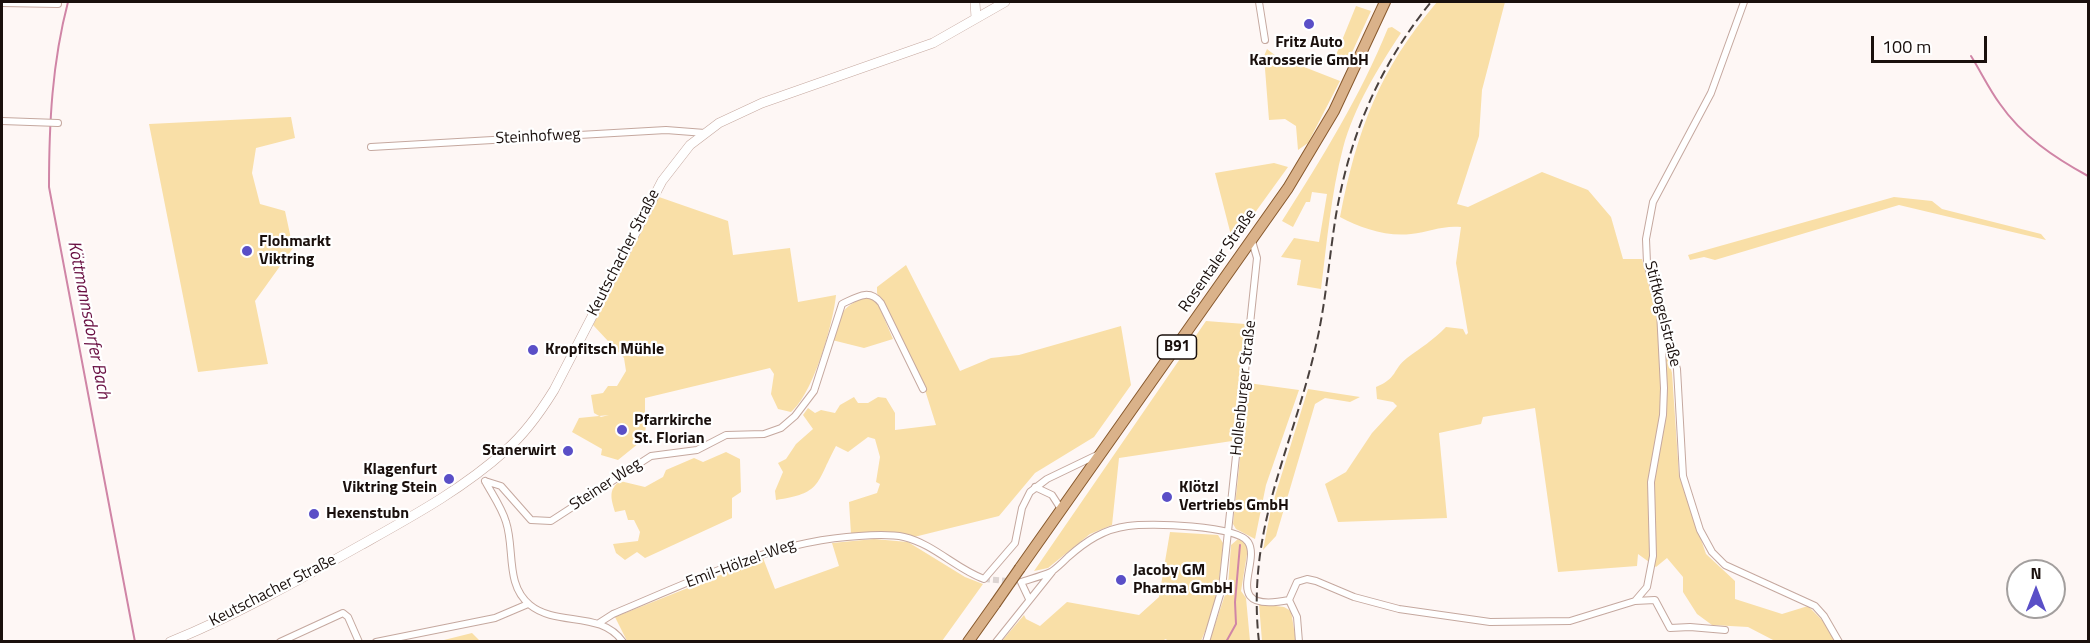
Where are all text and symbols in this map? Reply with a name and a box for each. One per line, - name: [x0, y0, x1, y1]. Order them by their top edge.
- marker: Fritz Auto Karosserie GmbH: [1302, 17, 1316, 31]
- scale bar: [1874, 24, 1990, 62]
- place label: Fritz Auto Karosserie GmbH: [1249, 33, 1369, 71]
- text: 100 m: [1882, 33, 1931, 60]
- street label: Steinhofweg: [495, 125, 581, 149]
- street label: Keutschacher Straße: [584, 186, 664, 320]
- street label: Rosentaler Straße: [1175, 206, 1261, 316]
- place label: Flohmarkt Viktring: [259, 232, 331, 270]
- water label: Köttmannsdorfer Bach: [62, 239, 114, 401]
- marker: Flohmarkt Viktring: [240, 244, 254, 258]
- street label: Stiftkogelstraße: [1640, 259, 1684, 369]
- street label: Hollenburger Straße: [1227, 319, 1261, 457]
- road number: B91: [1158, 335, 1196, 359]
- place label: Kropfitsch Mühle: [545, 340, 664, 360]
- marker: Kropfitsch Mühle: [526, 343, 540, 357]
- place label: Pfarrkirche St. Florian: [634, 411, 712, 449]
- marker: Pfarrkirche St. Florian: [615, 423, 629, 437]
- place label: Stanerwirt: [482, 441, 556, 461]
- marker: Stanerwirt: [561, 444, 575, 458]
- street label: Steiner Weg: [567, 455, 645, 515]
- place label: Klagenfurt Viktring Stein: [343, 460, 437, 498]
- marker: Klagenfurt Viktring Stein: [442, 472, 456, 486]
- place label: Klötzl Vertriebs GmbH: [1179, 478, 1289, 516]
- marker: Klötzl Vertriebs GmbH: [1160, 490, 1174, 504]
- place label: Hexenstubn: [326, 504, 409, 524]
- marker: Hexenstubn: [307, 507, 321, 521]
- street label: Emil-Hölzel-Weg: [684, 535, 798, 593]
- street label: Keutschacher Straße: [206, 551, 340, 631]
- north arrow: [2006, 559, 2066, 619]
- place label: Jacoby GM Pharma GmbH: [1133, 561, 1233, 599]
- text: N: [2030, 561, 2042, 585]
- marker: Jacoby GM Pharma GmbH: [1114, 573, 1128, 587]

